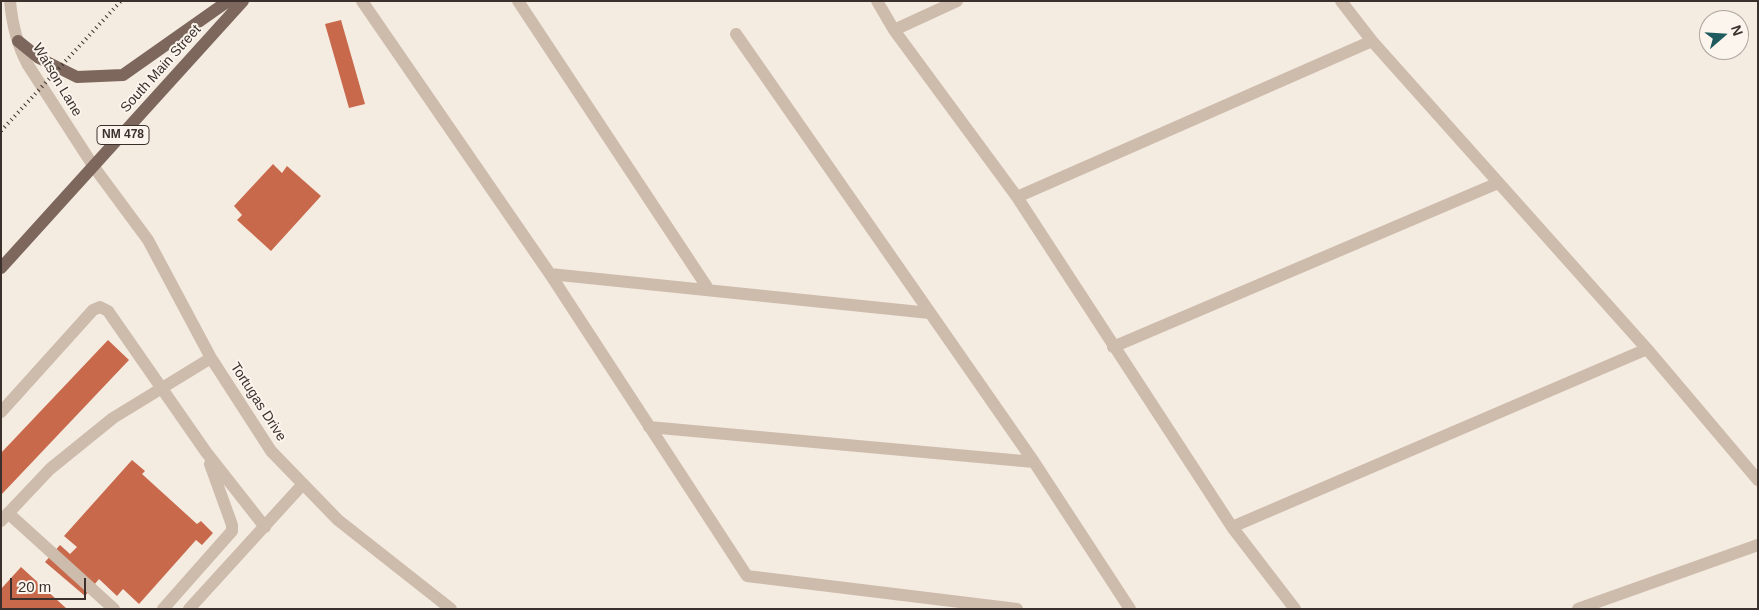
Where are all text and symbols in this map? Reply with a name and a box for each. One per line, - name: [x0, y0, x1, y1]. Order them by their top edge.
- north arrow: [1699, 10, 1749, 60]
- street label: South Main Street: [117, 22, 205, 116]
- text: N: [1728, 23, 1746, 38]
- street label: Watson Lane: [29, 41, 85, 119]
- road number: NM 478: [97, 126, 149, 144]
- street label: Tortugas Drive: [226, 360, 290, 444]
- scale bar: [12, 568, 89, 600]
- text: 20 m: [18, 578, 51, 595]

